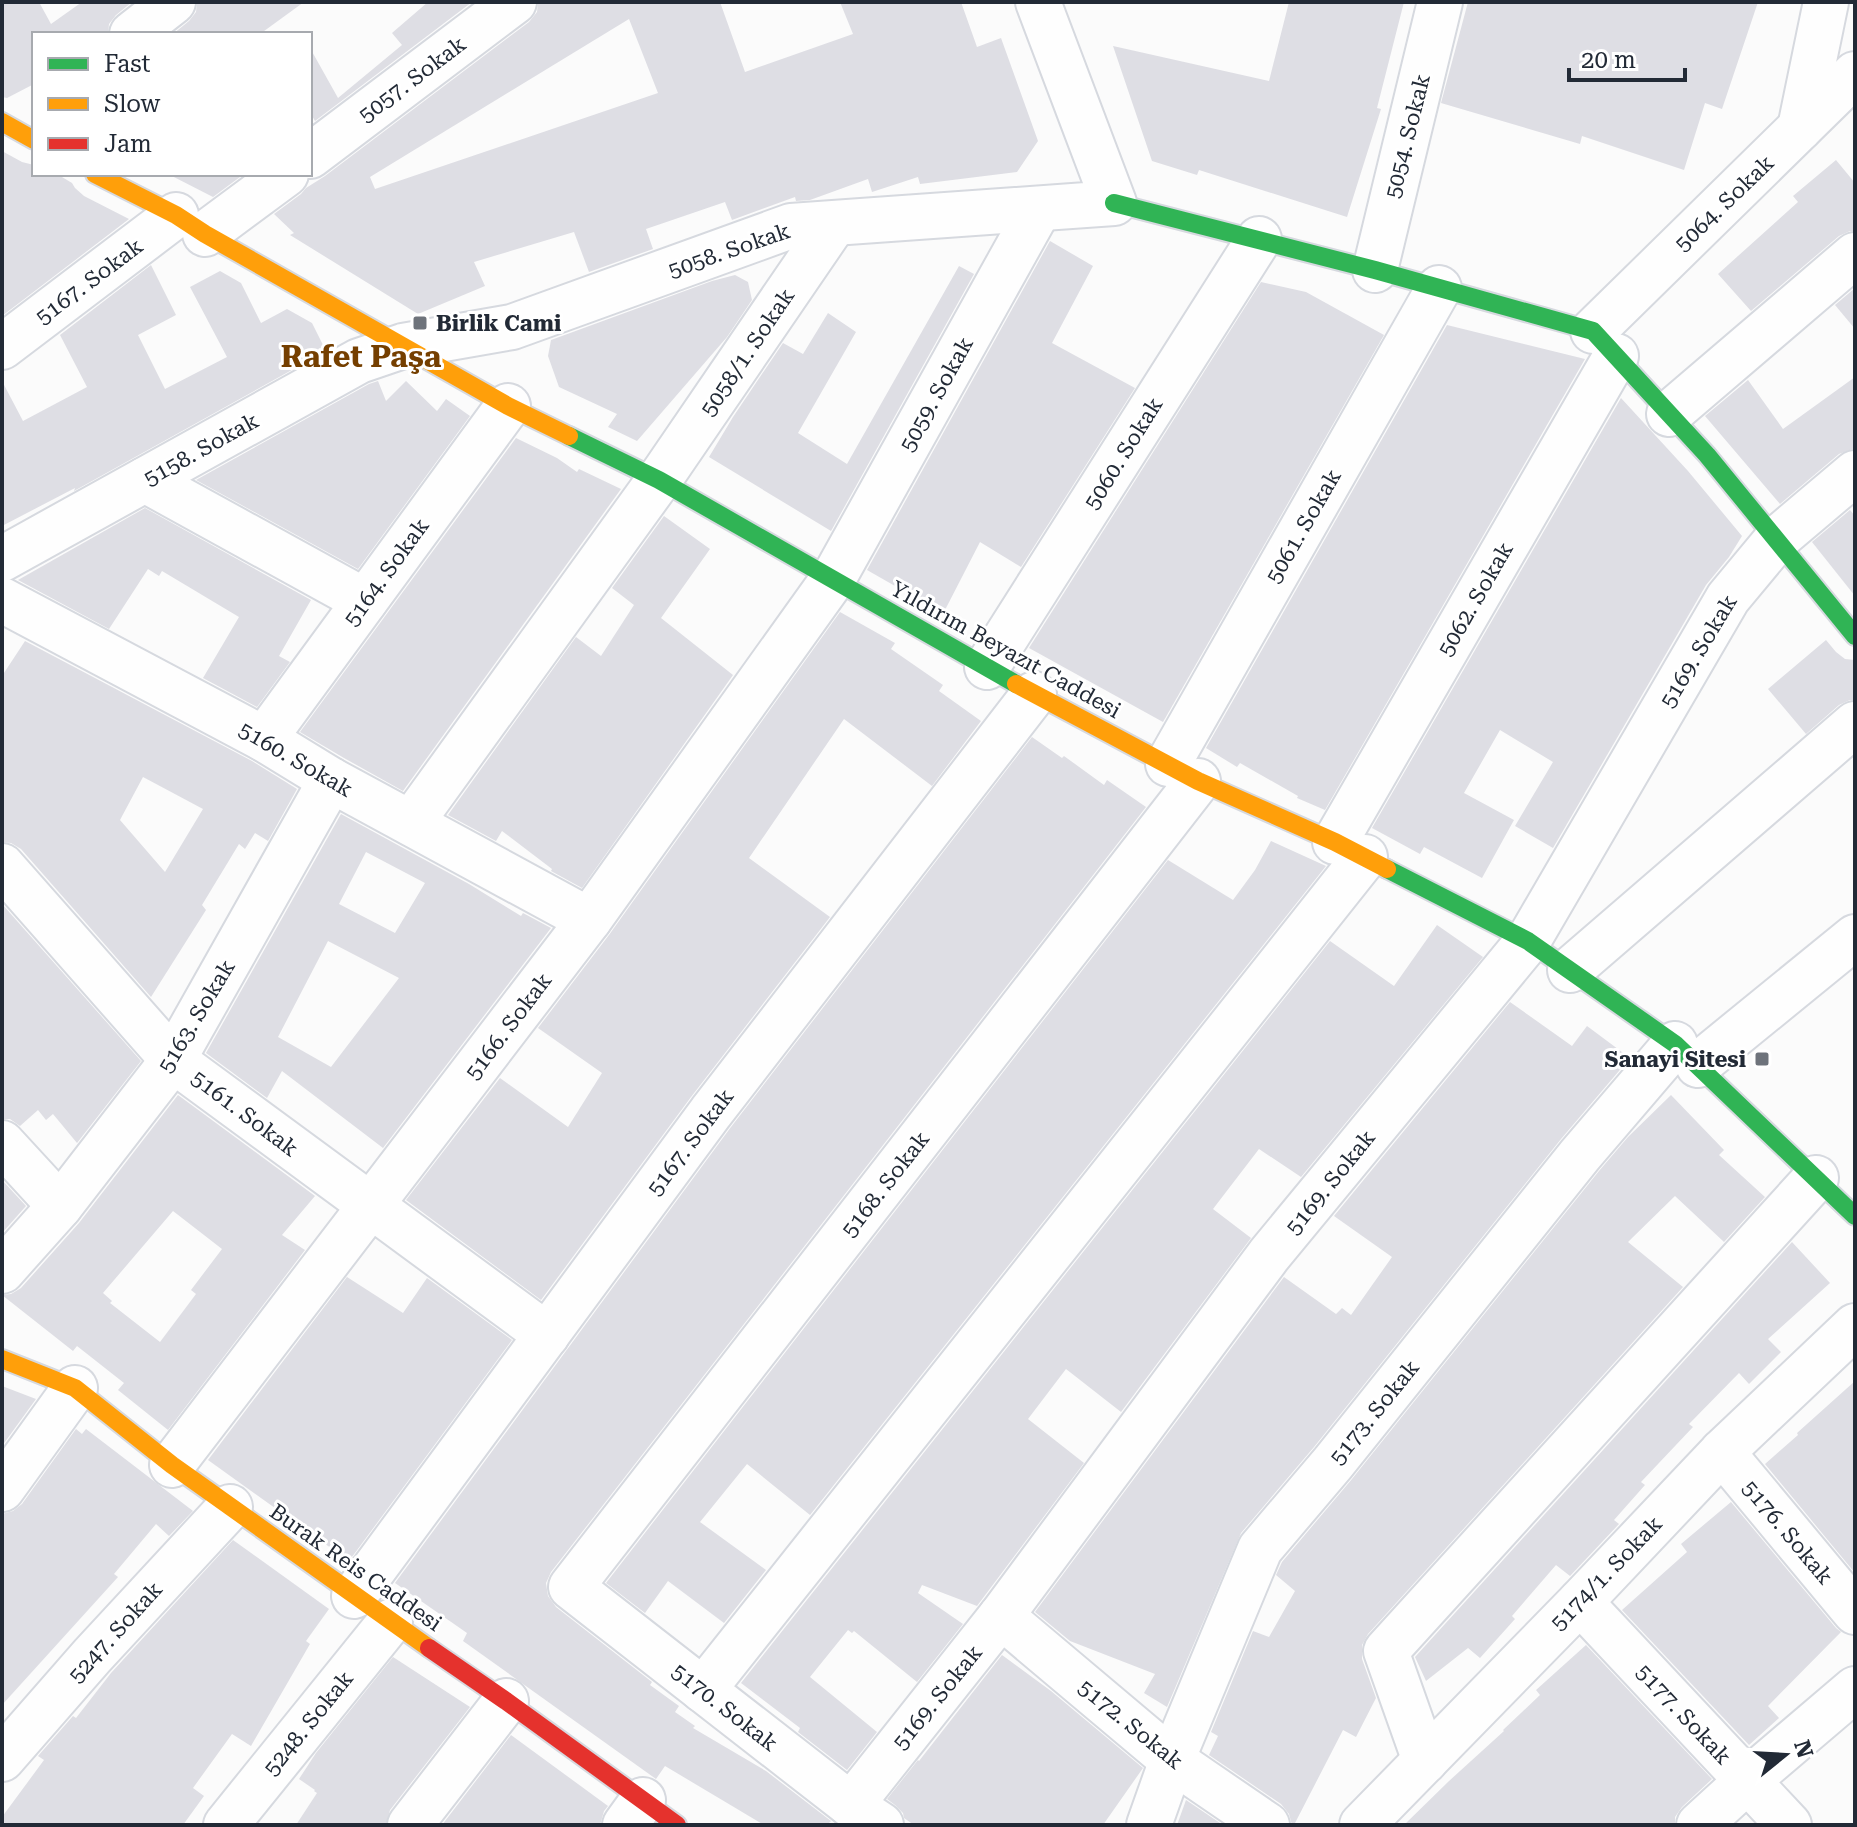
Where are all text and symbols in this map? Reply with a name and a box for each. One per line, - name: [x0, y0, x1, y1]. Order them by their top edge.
- street label: 5057. Sokak: [354, 31, 471, 128]
- legend: [32, 32, 312, 176]
- scale bar: [1569, 32, 1685, 82]
- text: 20 m: [1581, 46, 1636, 74]
- text: Fast: [104, 50, 151, 78]
- street label: 5054. Sokak: [1380, 71, 1435, 201]
- text: Slow: [104, 90, 161, 118]
- text: Jam: [104, 130, 152, 158]
- street label: 5064. Sokak: [1670, 150, 1779, 257]
- street label: 5058. Sokak: [665, 218, 793, 283]
- street label: 5167. Sokak: [31, 233, 148, 330]
- street label: 5058/1. Sokak: [695, 284, 799, 421]
- place label: Birlik Cami: [436, 311, 561, 336]
- marker: Birlik Cami: [411, 314, 429, 332]
- street label: 5059. Sokak: [895, 333, 978, 456]
- district label: Rafet Paşa: [281, 339, 442, 374]
- street label: 5060. Sokak: [1079, 393, 1168, 514]
- street label: 5158. Sokak: [140, 408, 263, 491]
- street label: 5061. Sokak: [1261, 465, 1346, 588]
- street label: 5164. Sokak: [339, 513, 434, 631]
- street label: 5062. Sokak: [1433, 538, 1518, 661]
- street label: Yıldırım Beyazıt Caddesi: [886, 576, 1125, 723]
- street label: 5169. Sokak: [1655, 590, 1742, 712]
- street label: 5160. Sokak: [234, 717, 357, 802]
- street label: 5163. Sokak: [153, 955, 240, 1077]
- street label: 5166. Sokak: [460, 968, 557, 1085]
- place label: Sanayi Sitesi: [1604, 1047, 1746, 1072]
- marker: Sanayi Sitesi: [1753, 1050, 1771, 1068]
- street label: 5161. Sokak: [186, 1065, 303, 1162]
- street label: 5167. Sokak: [642, 1084, 739, 1201]
- street label: 5169. Sokak: [1281, 1125, 1380, 1240]
- street label: 5168. Sokak: [836, 1127, 934, 1242]
- street label: 5173. Sokak: [1325, 1355, 1424, 1470]
- street label: 5176. Sokak: [1737, 1476, 1838, 1589]
- street label: Burak Reis Caddesi: [265, 1499, 446, 1636]
- street label: 5174/1. Sokak: [1546, 1511, 1667, 1635]
- street label: 5247. Sokak: [64, 1577, 167, 1688]
- street label: 5169. Sokak: [888, 1640, 987, 1755]
- street label: 5170. Sokak: [667, 1658, 782, 1756]
- street label: 5177. Sokak: [1631, 1659, 1736, 1769]
- street label: 5248. Sokak: [259, 1666, 358, 1781]
- street label: 5172. Sokak: [1073, 1675, 1188, 1774]
- north arrow: [1745, 1715, 1825, 1795]
- text: N: [1789, 1737, 1818, 1761]

